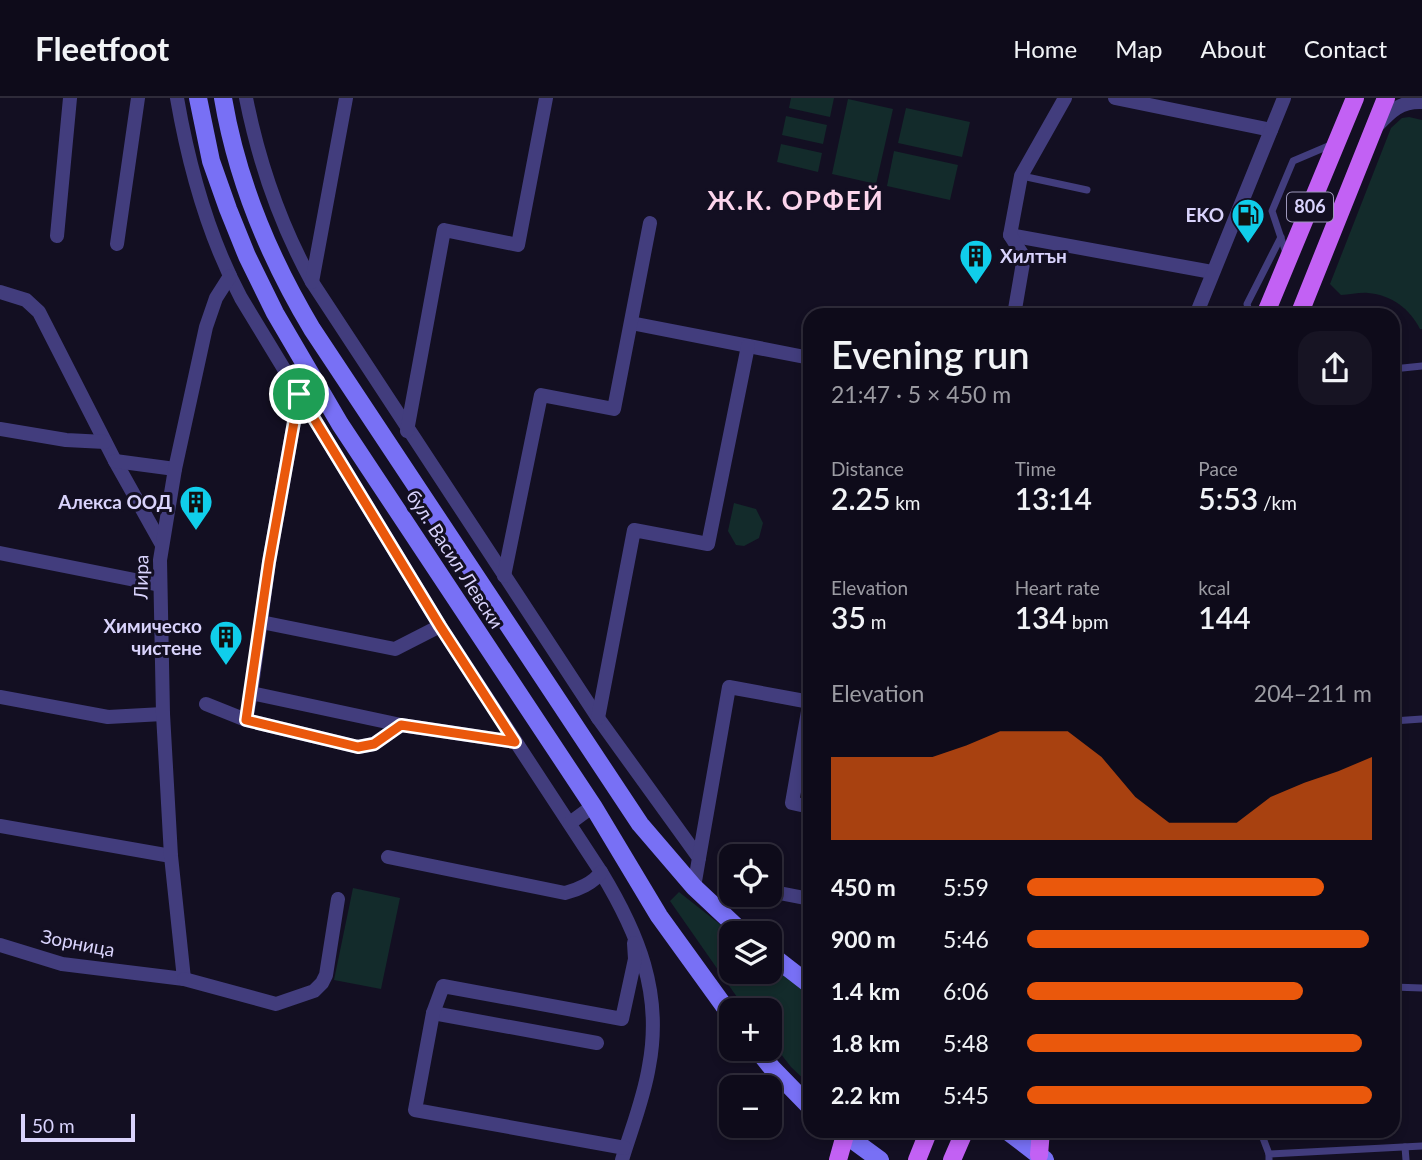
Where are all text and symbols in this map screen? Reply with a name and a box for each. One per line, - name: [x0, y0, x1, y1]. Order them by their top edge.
- text: Fleetfoot: [35, 28, 169, 68]
- text: Home: [1013, 34, 1077, 63]
- text: Map: [1115, 34, 1163, 63]
- text: About: [1201, 34, 1266, 63]
- text: Contact: [1304, 34, 1387, 63]
- district label: Ж.К. ОРФЕЙ: [707, 184, 885, 216]
- road number: 806: [1287, 192, 1333, 222]
- fuel station icon: EKO: [1229, 196, 1267, 245]
- place label: EKO: [1185, 203, 1224, 226]
- building icon: Хилтън: [957, 237, 995, 286]
- place label: Хилтън: [1000, 244, 1067, 267]
- text: Evening run: [831, 331, 1030, 377]
- button: share: [1298, 331, 1372, 405]
- pin: [269, 364, 329, 424]
- icon: arrive: [280, 375, 318, 413]
- text: 21:47 · 5 × 450 m: [831, 380, 1011, 408]
- text: Distance: [831, 457, 904, 480]
- text: Time: [1015, 457, 1056, 480]
- text: Pace: [1198, 457, 1238, 480]
- text: 2.25: [831, 480, 890, 516]
- text: 13:14: [1015, 480, 1092, 516]
- text: 5:53: [1198, 480, 1258, 516]
- building icon: Алекса ООД: [177, 483, 215, 532]
- street label: бул. Васил Левски: [402, 485, 509, 632]
- place label: Алекса ООД: [57, 490, 172, 513]
- text: km: [890, 491, 920, 514]
- text: /km: [1258, 491, 1297, 514]
- street label: Лира: [129, 554, 152, 601]
- text: Elevation: [831, 576, 908, 599]
- text: Heart rate: [1015, 576, 1100, 599]
- text: kcal: [1198, 576, 1230, 599]
- text: 35: [831, 599, 866, 635]
- text: 134: [1015, 599, 1067, 635]
- text: 144: [1198, 599, 1251, 635]
- text: m: [866, 610, 886, 633]
- text: bpm: [1067, 610, 1109, 633]
- place label: Химическо чистене: [104, 614, 202, 659]
- building icon: Химическо чистене: [207, 618, 245, 667]
- text: Elevation: [831, 679, 924, 707]
- text: 204–211 m: [1254, 679, 1372, 707]
- map controls: [719, 844, 782, 1138]
- button: locate: [719, 844, 782, 907]
- text: 450 m: [831, 873, 896, 901]
- text: 5:59: [943, 873, 989, 901]
- button: layers: [719, 921, 782, 984]
- street label: Зорница: [39, 924, 117, 961]
- text: 900 m: [831, 925, 896, 953]
- text: 5:46: [943, 925, 989, 953]
- text: 1.4 km: [831, 977, 900, 1005]
- text: 6:06: [943, 977, 989, 1005]
- button: +: [719, 998, 782, 1061]
- text: 1.8 km: [831, 1029, 900, 1057]
- text: 5:48: [943, 1029, 989, 1057]
- button: −: [719, 1075, 782, 1138]
- text: 2.2 km: [831, 1081, 900, 1109]
- text: 5:45: [943, 1081, 989, 1109]
- scale bar: [21, 1111, 135, 1143]
- text: 50 m: [32, 1114, 75, 1137]

